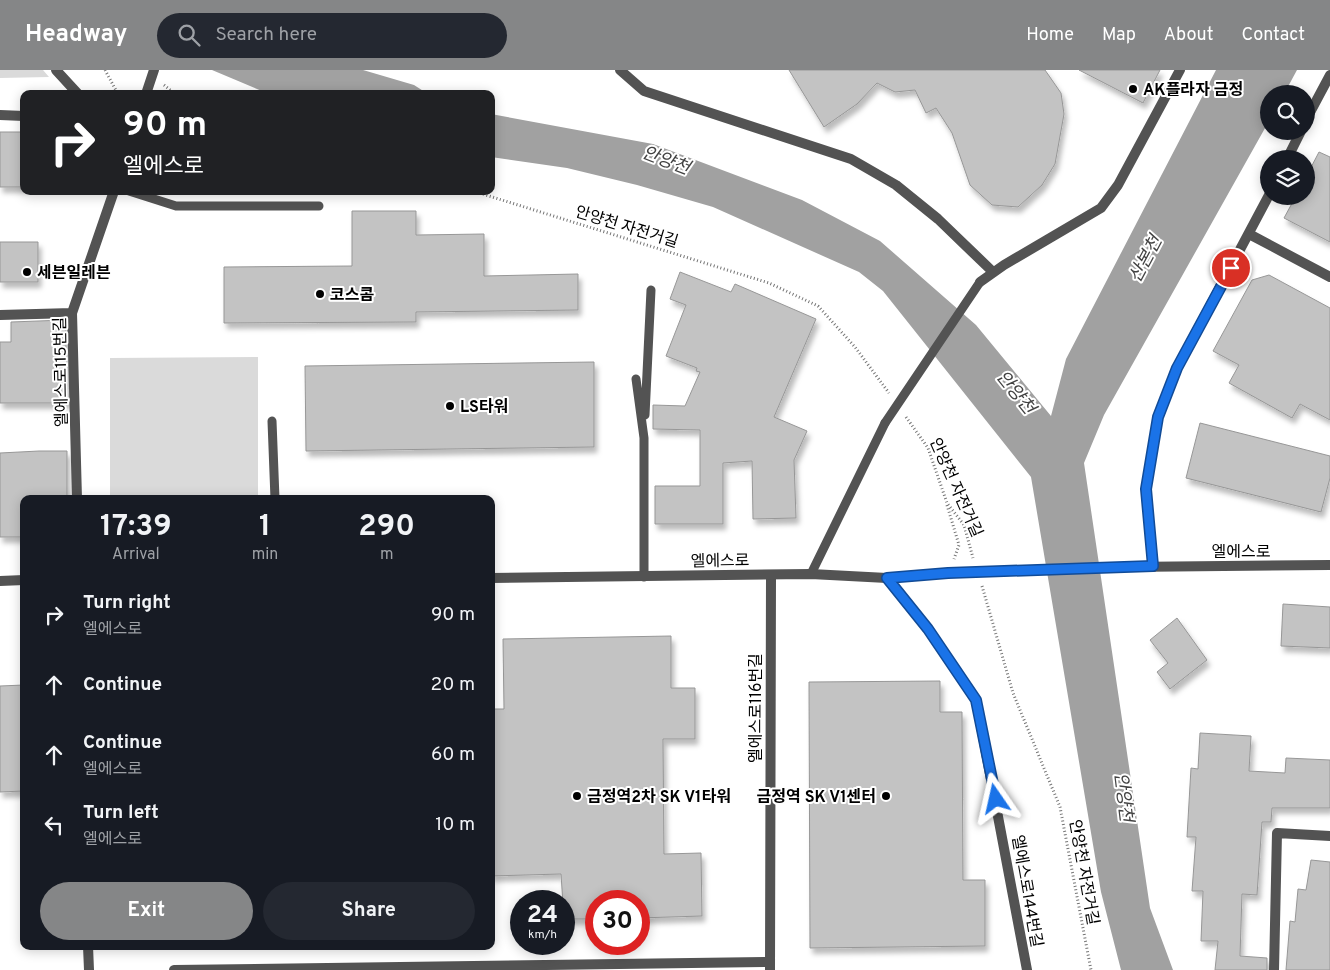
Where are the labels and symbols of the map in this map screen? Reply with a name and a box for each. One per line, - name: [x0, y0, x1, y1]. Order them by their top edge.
- place label: AK플라자 금정: [1143, 81, 1243, 101]
- marker: AK플라자 금정: [1127, 83, 1139, 95]
- water label: 안양천: [638, 142, 695, 182]
- street label: 안양천 자전거길: [572, 203, 680, 253]
- water label: 산본천: [1125, 230, 1169, 287]
- pin: [1210, 247, 1252, 289]
- place label: 세븐일레븐: [37, 264, 111, 284]
- marker: 세븐일레븐: [21, 266, 33, 278]
- place label: 코스콤: [330, 286, 374, 306]
- marker: 코스콤: [314, 288, 326, 300]
- street label: 엘에스로115번길: [51, 317, 73, 427]
- water label: 안양천: [990, 366, 1041, 421]
- place label: LS타워: [460, 398, 508, 418]
- marker: LS타워: [444, 400, 456, 412]
- street label: 안양천 자전거길: [924, 435, 986, 541]
- street label: 엘에스로: [1212, 543, 1271, 563]
- street label: 엘에스로: [690, 551, 750, 573]
- street label: 엘에스로116번길: [747, 653, 767, 763]
- water label: 안양천: [1108, 771, 1137, 826]
- position arrow: [969, 772, 1021, 824]
- place label: 금정역2차 SK V1타워: [587, 788, 731, 808]
- place label: 금정역 SK V1센터: [757, 788, 876, 808]
- marker: 금정역2차 SK V1타워: [571, 790, 583, 802]
- marker: 금정역 SK V1센터: [880, 790, 892, 802]
- street label: 안양천 자전거길: [1064, 818, 1102, 927]
- street label: 엘에스로144번길: [1006, 834, 1046, 949]
- speed limit sign: 30: [585, 890, 650, 955]

